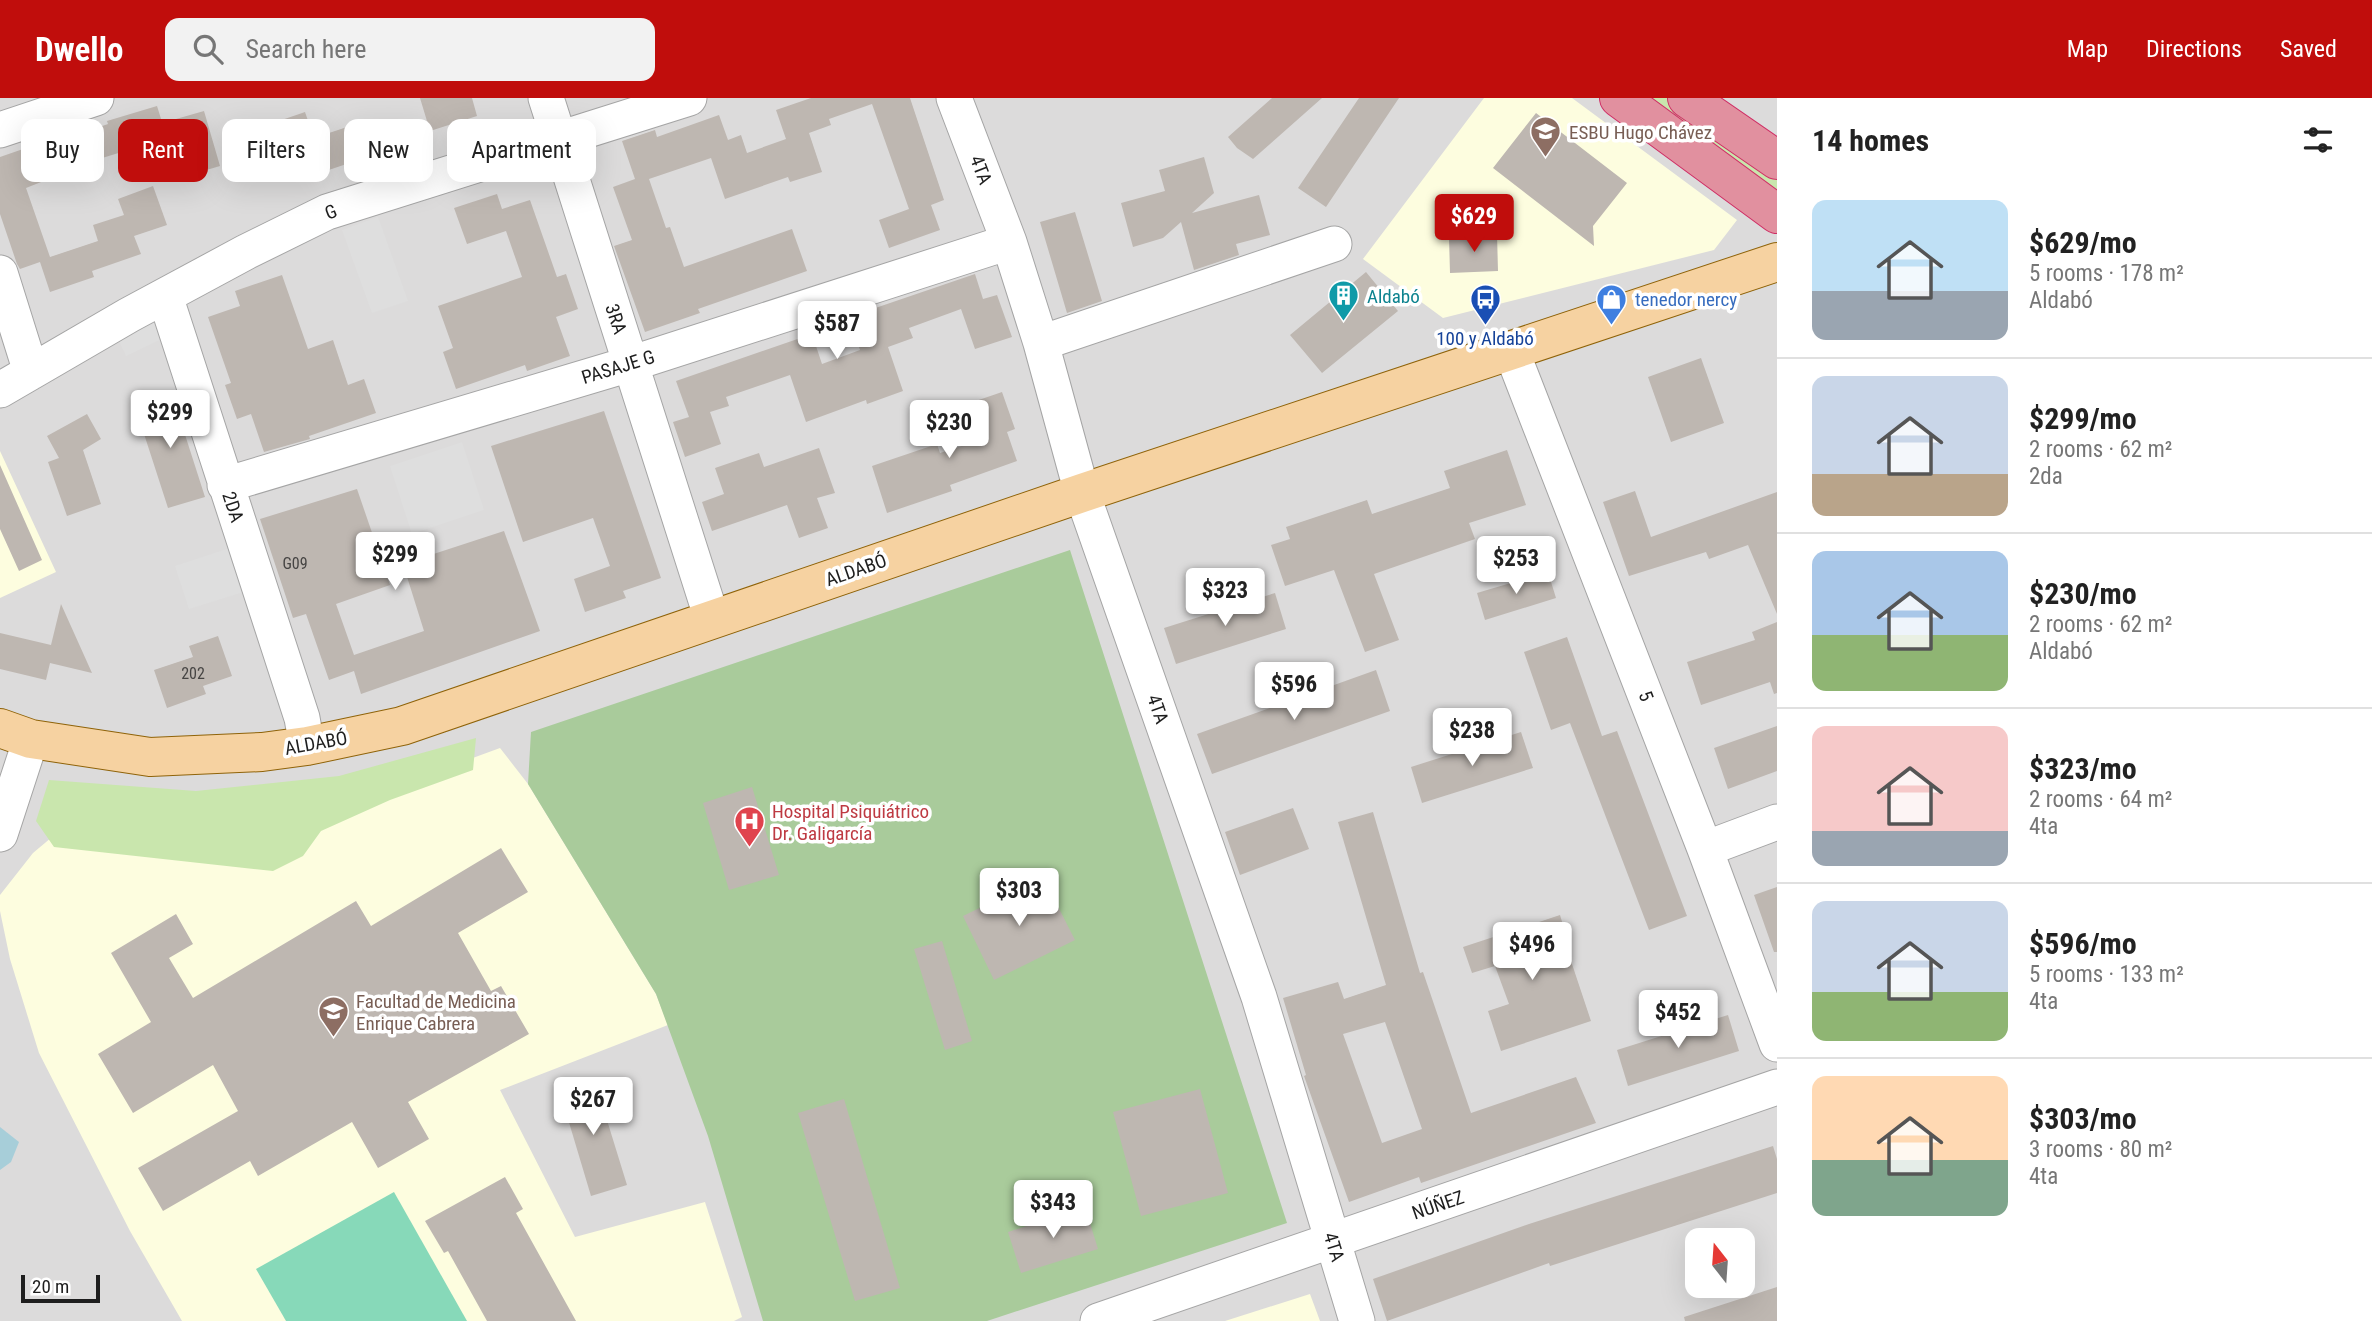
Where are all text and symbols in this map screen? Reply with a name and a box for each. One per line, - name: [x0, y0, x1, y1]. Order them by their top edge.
- search box: [165, 18, 655, 81]
- text: Dwello: [35, 30, 123, 69]
- icon: search: [189, 30, 227, 68]
- text: Search here: [245, 34, 366, 64]
- text: Map: [2067, 35, 2108, 63]
- text: Directions: [2146, 35, 2242, 63]
- text: Saved: [2280, 35, 2337, 63]
- school or university icon: ESBU Hugo Chávez: [1529, 115, 1563, 159]
- chip: Buy: [21, 119, 104, 182]
- chip: Rent: [118, 119, 208, 182]
- chip: Filters: [222, 119, 330, 182]
- chip: New: [344, 119, 433, 182]
- chip: Apartment: [447, 119, 596, 182]
- place label: ESBU Hugo Chávez: [1569, 121, 1712, 144]
- icon: filters: [2299, 121, 2337, 159]
- text: 14 homes: [1812, 123, 1929, 158]
- street label: 4TA: [965, 152, 997, 188]
- pin: $629: [1433, 194, 1515, 254]
- street label: G: [322, 199, 340, 225]
- text: $629: [1451, 203, 1497, 230]
- text: $629/mo: [2029, 225, 2137, 260]
- icon: home: [1868, 228, 1952, 312]
- text: 5 rooms · 178 m²: [2029, 260, 2184, 287]
- building icon: Aldabó: [1327, 279, 1361, 323]
- bus stop icon: 100 y Aldabó: [1468, 282, 1502, 326]
- shop icon: tenedor nercy: [1595, 282, 1629, 326]
- place label: Aldabó: [1367, 285, 1420, 308]
- text: Aldabó: [2029, 287, 2093, 314]
- place label: tenedor nercy: [1635, 288, 1737, 311]
- street label: 3RA: [600, 301, 632, 337]
- pin: $587: [796, 302, 878, 361]
- text: $587: [814, 310, 860, 337]
- place label: 100 y Aldabó: [1436, 327, 1534, 350]
- street label: PASAJE G: [579, 345, 657, 389]
- pin: $299: [129, 390, 211, 450]
- text: $299: [147, 399, 193, 426]
- pin: $230: [908, 400, 990, 460]
- text: $299/mo: [2029, 401, 2137, 436]
- icon: home: [1868, 404, 1952, 488]
- text: $230: [926, 409, 972, 436]
- text: 2 rooms · 62 m²: [2029, 436, 2172, 463]
- text: 2da: [2029, 463, 2063, 490]
- street label: 2DA: [217, 489, 249, 525]
- pin: $299: [354, 532, 436, 592]
- pin: $253: [1475, 536, 1557, 596]
- text: $299: [372, 541, 418, 568]
- text: $253: [1493, 545, 1539, 572]
- street label: ALDABÓ: [822, 549, 890, 591]
- house number: G09: [282, 554, 308, 573]
- pin: $323: [1184, 568, 1266, 628]
- text: $230/mo: [2029, 576, 2137, 611]
- text: $323: [1202, 577, 1248, 604]
- icon: home: [1868, 579, 1952, 663]
- text: 2 rooms · 62 m²: [2029, 611, 2172, 638]
- text: Aldabó: [2029, 638, 2093, 665]
- pin: $596: [1253, 662, 1335, 722]
- house number: 202: [181, 664, 205, 683]
- text: $596: [1271, 671, 1317, 698]
- street label: 5: [1634, 687, 1658, 705]
- street label: 4TA: [1142, 691, 1174, 727]
- pin: $238: [1431, 708, 1513, 768]
- text: $238: [1449, 717, 1495, 744]
- street label: ALDABÓ: [283, 726, 349, 760]
- text: $323/mo: [2029, 751, 2137, 786]
- icon: home: [1868, 754, 1952, 838]
- text: 2 rooms · 64 m²: [2029, 786, 2172, 813]
- place label: Hospital Psiquiátrico Dr. Galigarcía: [772, 800, 929, 845]
- hospital icon: Hospital Psiquiátrico Dr. Galigarcía: [732, 805, 766, 849]
- text: 4ta: [2029, 813, 2058, 840]
- pin: $303: [978, 868, 1060, 928]
- text: $303: [996, 877, 1042, 904]
- pin: $496: [1491, 922, 1573, 982]
- text: $596/mo: [2029, 926, 2137, 961]
- icon: home: [1868, 929, 1952, 1013]
- text: $496: [1509, 931, 1555, 958]
- text: 5 rooms · 133 m²: [2029, 961, 2184, 988]
- text: 4ta: [2029, 988, 2058, 1015]
- place label: Facultad de Medicina Enrique Cabrera: [356, 990, 516, 1035]
- pin: $452: [1637, 990, 1719, 1050]
- school or university icon: Facultad de Medicina Enrique Cabrera: [316, 995, 350, 1039]
- text: $452: [1655, 999, 1701, 1026]
- pin: $267: [552, 1077, 634, 1137]
- text: $267: [570, 1086, 616, 1113]
- text: $303/mo: [2029, 1101, 2137, 1136]
- icon: home: [1868, 1104, 1952, 1188]
- text: 3 rooms · 80 m²: [2029, 1136, 2172, 1163]
- text: 4ta: [2029, 1163, 2058, 1190]
- pin: $343: [1012, 1180, 1094, 1240]
- street label: NÚÑEZ: [1409, 1185, 1467, 1225]
- text: $343: [1030, 1189, 1076, 1216]
- north arrow: [1685, 1228, 1755, 1298]
- map controls: [1685, 1228, 1755, 1298]
- street label: 4TA: [1319, 1230, 1349, 1265]
- scale bar: [21, 1272, 100, 1304]
- text: 20 m: [32, 1275, 69, 1298]

